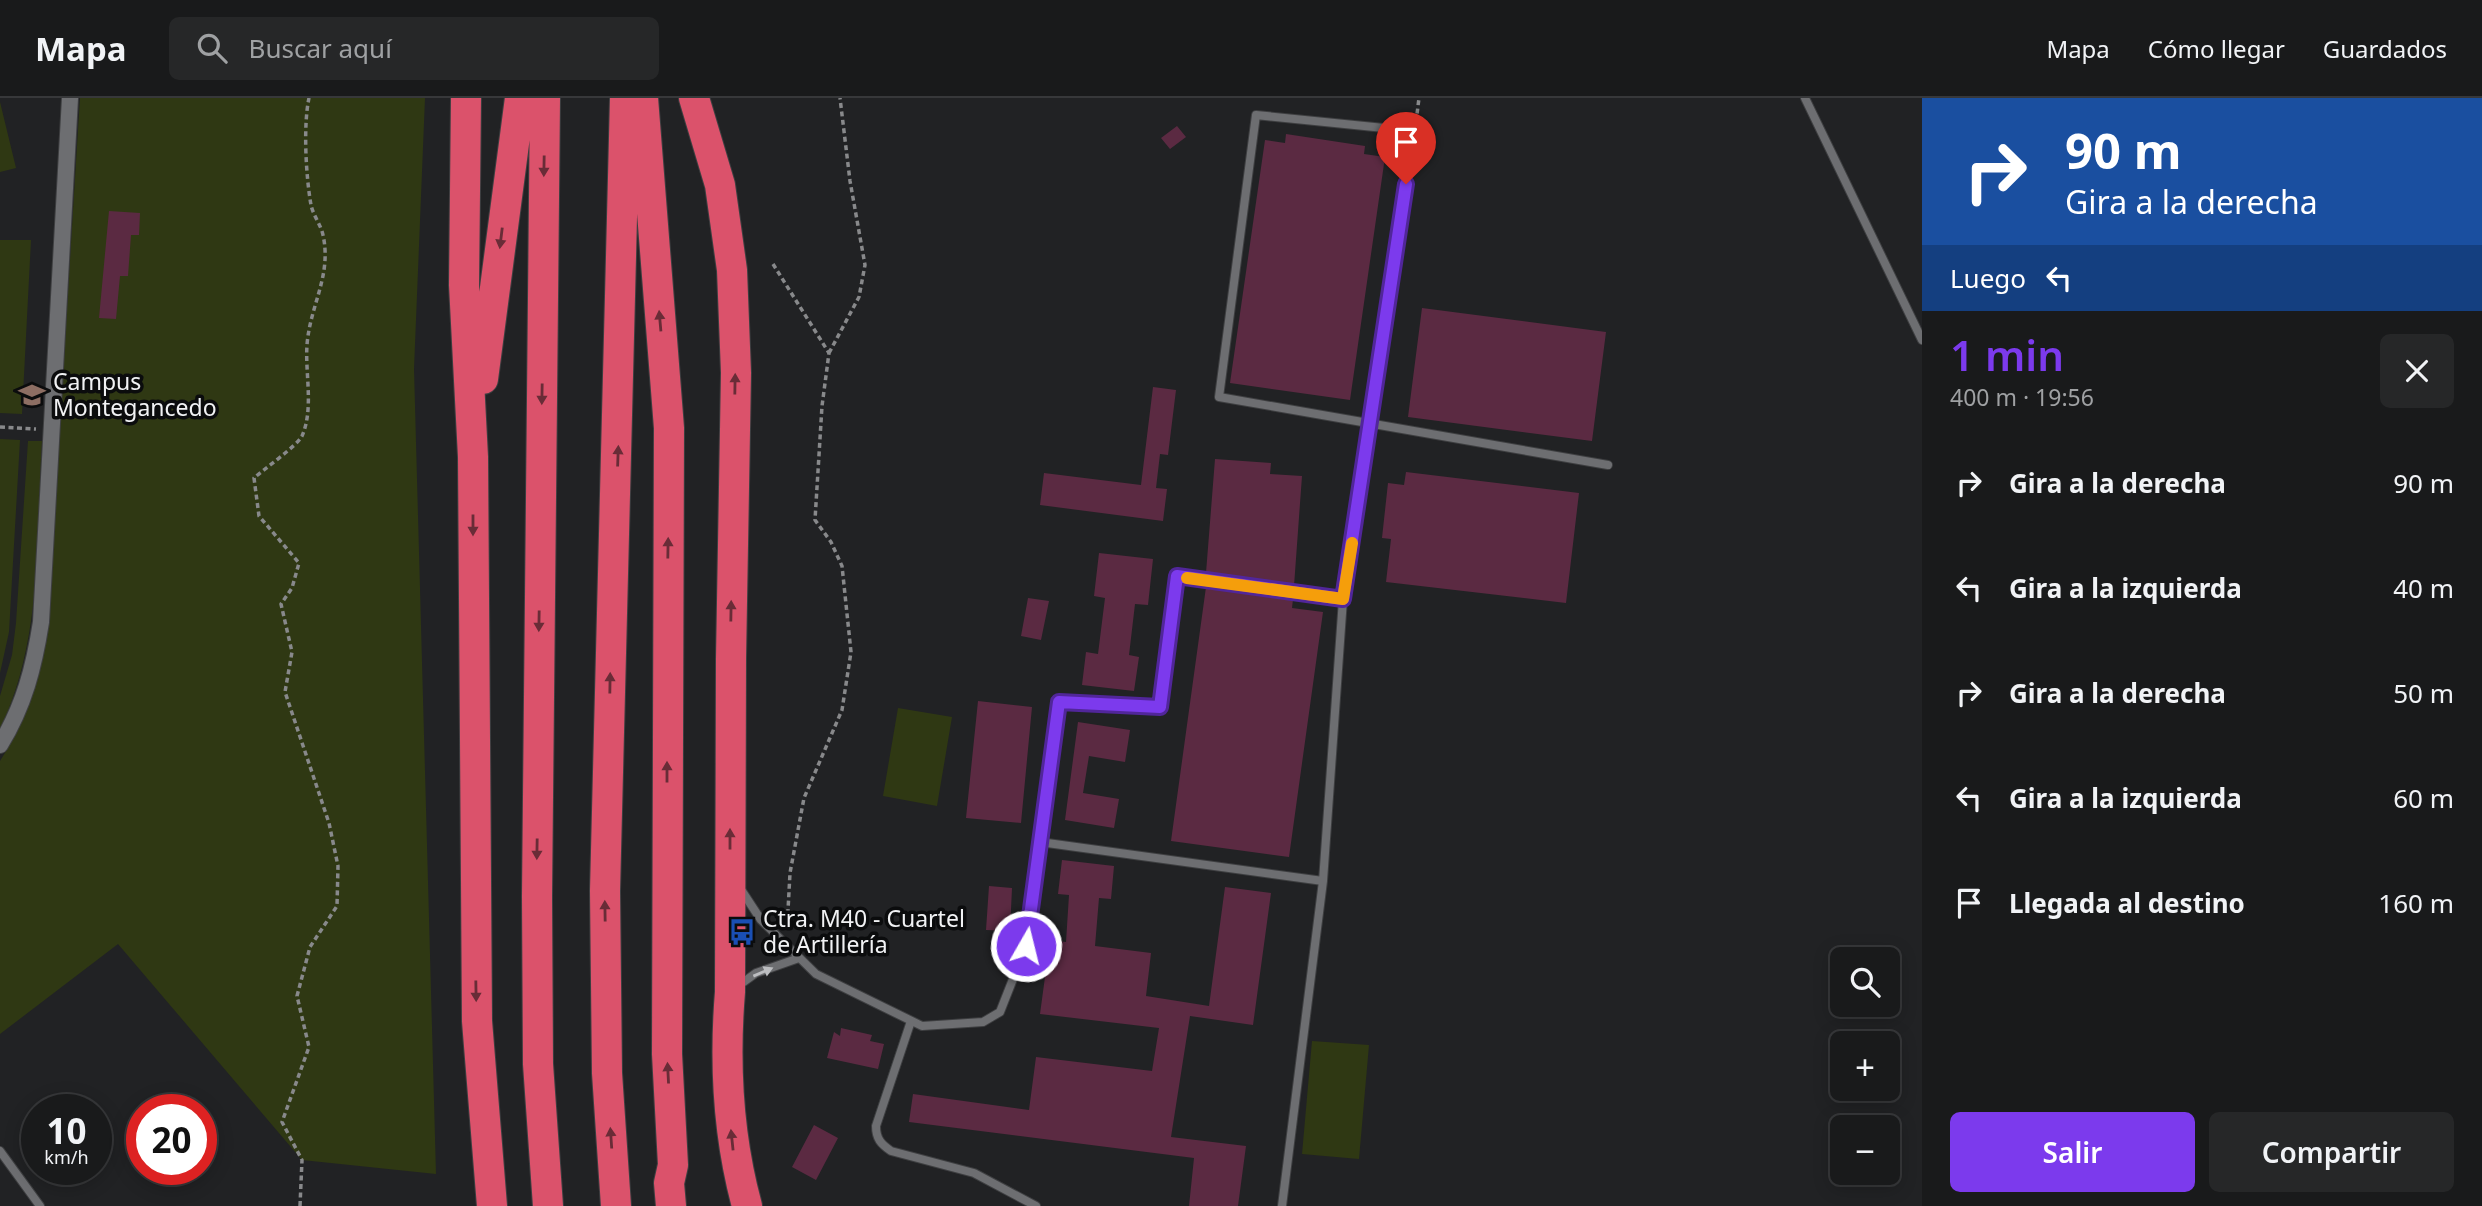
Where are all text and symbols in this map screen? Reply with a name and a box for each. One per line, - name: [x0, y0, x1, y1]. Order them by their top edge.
- search box: [169, 17, 659, 80]
- text: Mapa: [35, 26, 127, 71]
- icon: search: [193, 29, 231, 67]
- text: Buscar aquí: [249, 30, 392, 66]
- text: Mapa: [2046, 32, 2110, 65]
- text: Cómo llegar: [2148, 32, 2285, 65]
- text: Guardados: [2323, 32, 2447, 65]
- pin: [1376, 112, 1436, 184]
- text: 90 m: [2065, 117, 2182, 183]
- icon: arrive: [1387, 123, 1425, 161]
- icon: right: [1950, 126, 2041, 217]
- one-way arrow: [538, 155, 550, 177]
- text: Gira a la derecha: [2065, 180, 2318, 223]
- one-way arrow: [495, 228, 506, 250]
- icon: left: [2040, 259, 2078, 297]
- text: Luego: [1950, 260, 2026, 296]
- one-way arrow: [654, 310, 665, 332]
- text: 1 min: [1950, 326, 2064, 383]
- button: close: [2380, 334, 2454, 408]
- place label: Campus Montegancedo: [53, 365, 217, 423]
- one-way arrow: [730, 373, 741, 395]
- school or university icon: Campus Montegancedo: [17, 380, 47, 410]
- text: 400 m · 19:56: [1950, 381, 2094, 413]
- one-way arrow: [536, 383, 548, 405]
- one-way arrow: [612, 445, 623, 467]
- icon: right: [1950, 464, 1988, 502]
- text: Gira a la derecha: [2009, 465, 2226, 501]
- text: 90 m: [2393, 465, 2454, 501]
- one-way arrow: [467, 514, 479, 536]
- one-way arrow: [662, 537, 674, 559]
- icon: left: [1950, 569, 1988, 607]
- text: Gira a la izquierda: [2009, 570, 2242, 606]
- text: 40 m: [2393, 570, 2454, 606]
- one-way arrow: [726, 600, 737, 622]
- one-way arrow: [534, 610, 545, 632]
- one-way arrow: [604, 672, 616, 694]
- icon: right: [1950, 674, 1988, 712]
- text: Gira a la derecha: [2009, 675, 2226, 711]
- text: 50 m: [2393, 675, 2454, 711]
- one-way arrow: [661, 760, 673, 782]
- icon: left: [1950, 779, 1988, 817]
- text: Gira a la izquierda: [2009, 780, 2242, 816]
- text: 60 m: [2393, 780, 2454, 816]
- one-way arrow: [724, 828, 736, 850]
- one-way arrow: [531, 838, 543, 860]
- icon: arrive: [1950, 884, 1988, 922]
- text: Llegada al destino: [2009, 885, 2245, 921]
- text: 160 m: [2378, 885, 2454, 921]
- one-way arrow: [599, 899, 611, 921]
- place label: Ctra. M40 - Cuartel de Artillería: [763, 902, 965, 960]
- position arrow: [989, 909, 1063, 983]
- bus stop icon: Ctra. M40 - Cuartel de Artillería: [727, 917, 757, 947]
- map controls: [1830, 947, 1900, 1185]
- button: search: [1830, 947, 1900, 1017]
- one-way arrow: [753, 966, 774, 977]
- one-way arrow: [470, 980, 482, 1002]
- button: +: [1830, 1031, 1900, 1101]
- one-way arrow: [663, 1061, 674, 1083]
- speed limit sign: 20: [126, 1094, 217, 1185]
- text: 10: [46, 1107, 87, 1154]
- button: Salir: [1950, 1112, 2195, 1192]
- button: Compartir: [2209, 1112, 2454, 1192]
- button: −: [1830, 1115, 1900, 1185]
- one-way arrow: [606, 1127, 617, 1149]
- one-way arrow: [727, 1128, 738, 1150]
- text: km/h: [44, 1145, 89, 1169]

